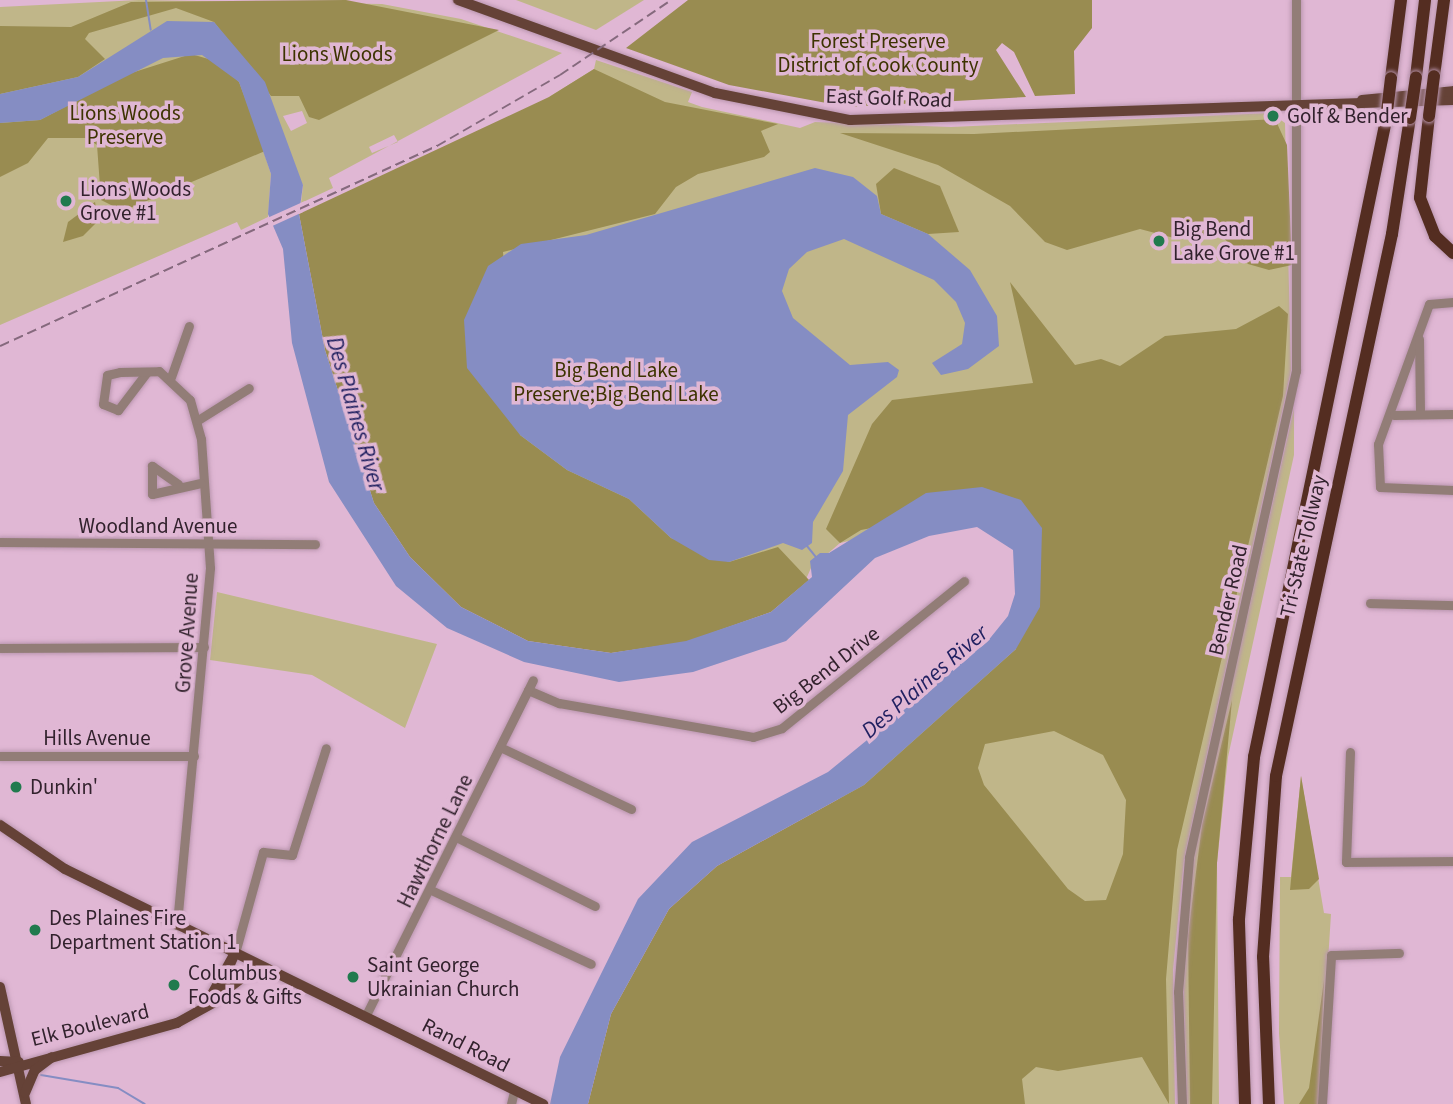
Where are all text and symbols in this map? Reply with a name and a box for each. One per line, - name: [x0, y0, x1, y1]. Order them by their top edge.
- park label: Forest Preserve District of Cook County: [778, 28, 978, 78]
- park label: Lions Woods: [282, 41, 392, 67]
- street label: East Golf Road: [825, 83, 953, 113]
- park label: Lions Woods Preserve: [70, 100, 180, 150]
- place label: Golf & Bender: [1287, 103, 1408, 129]
- marker: Golf & Bender: [1265, 108, 1281, 124]
- place label: Lions Woods Grove #1: [80, 176, 191, 226]
- marker: Lions Woods Grove #1: [58, 193, 74, 209]
- place label: Big Bend Lake Grove #1: [1173, 216, 1295, 266]
- marker: Big Bend Lake Grove #1: [1151, 233, 1167, 249]
- water label: Des Plaines River: [320, 334, 390, 494]
- park label: Big Bend Lake Preserve;Big Bend Lake: [513, 357, 719, 407]
- street label: Tri-State Tollway: [1274, 472, 1332, 620]
- street label: Woodland Avenue: [79, 513, 237, 539]
- street label: Bender Road: [1203, 542, 1253, 658]
- street label: Grove Avenue: [170, 572, 204, 694]
- water label: Des Plaines River: [856, 619, 994, 745]
- street label: Big Bend Drive: [768, 621, 884, 719]
- street label: Hills Avenue: [43, 725, 151, 751]
- street label: Hawthorne Lane: [392, 770, 478, 912]
- place label: Dunkin': [30, 774, 98, 800]
- marker: Dunkin': [8, 779, 24, 795]
- place label: Des Plaines Fire Department Station 1: [49, 905, 237, 955]
- marker: Des Plaines Fire Department Station 1: [27, 922, 43, 938]
- place label: Saint George Ukrainian Church: [367, 952, 519, 1002]
- place label: Columbus Foods & Gifts: [188, 960, 302, 1010]
- marker: Saint George Ukrainian Church: [345, 969, 361, 985]
- marker: Columbus Foods & Gifts: [166, 977, 182, 993]
- street label: Elk Boulevard: [28, 998, 152, 1052]
- street label: Rand Road: [418, 1012, 514, 1078]

